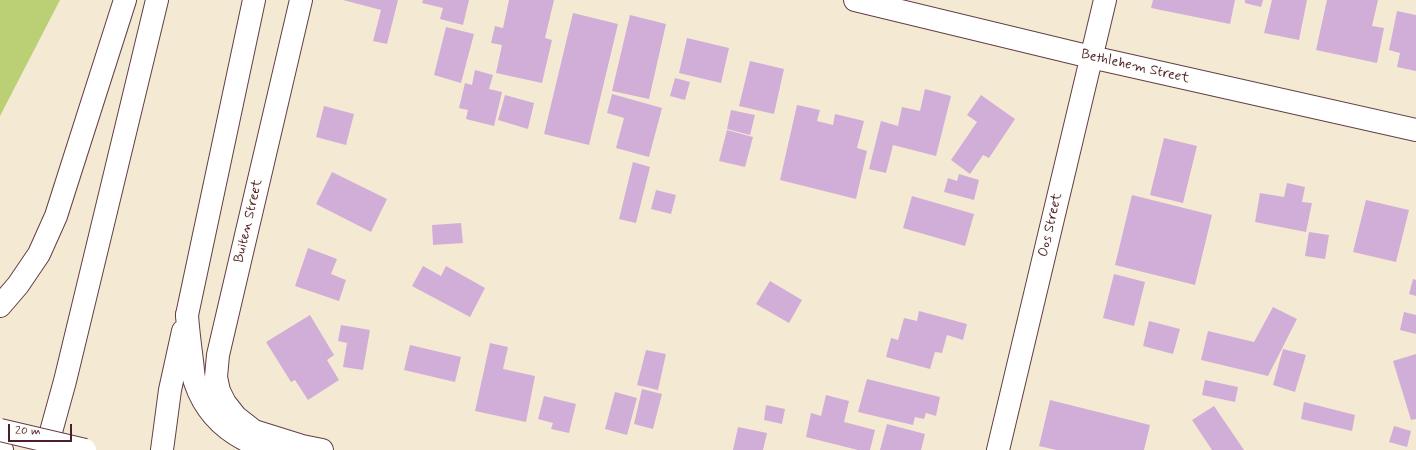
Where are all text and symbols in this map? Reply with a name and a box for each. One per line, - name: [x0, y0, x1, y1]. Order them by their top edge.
- street label: Bethlehem Street: [1079, 46, 1191, 88]
- street label: Buiten Street: [231, 178, 267, 264]
- street label: Oos Street: [1035, 191, 1067, 259]
- scale bar: [10, 416, 74, 442]
- text: 20 m: [15, 423, 41, 439]

